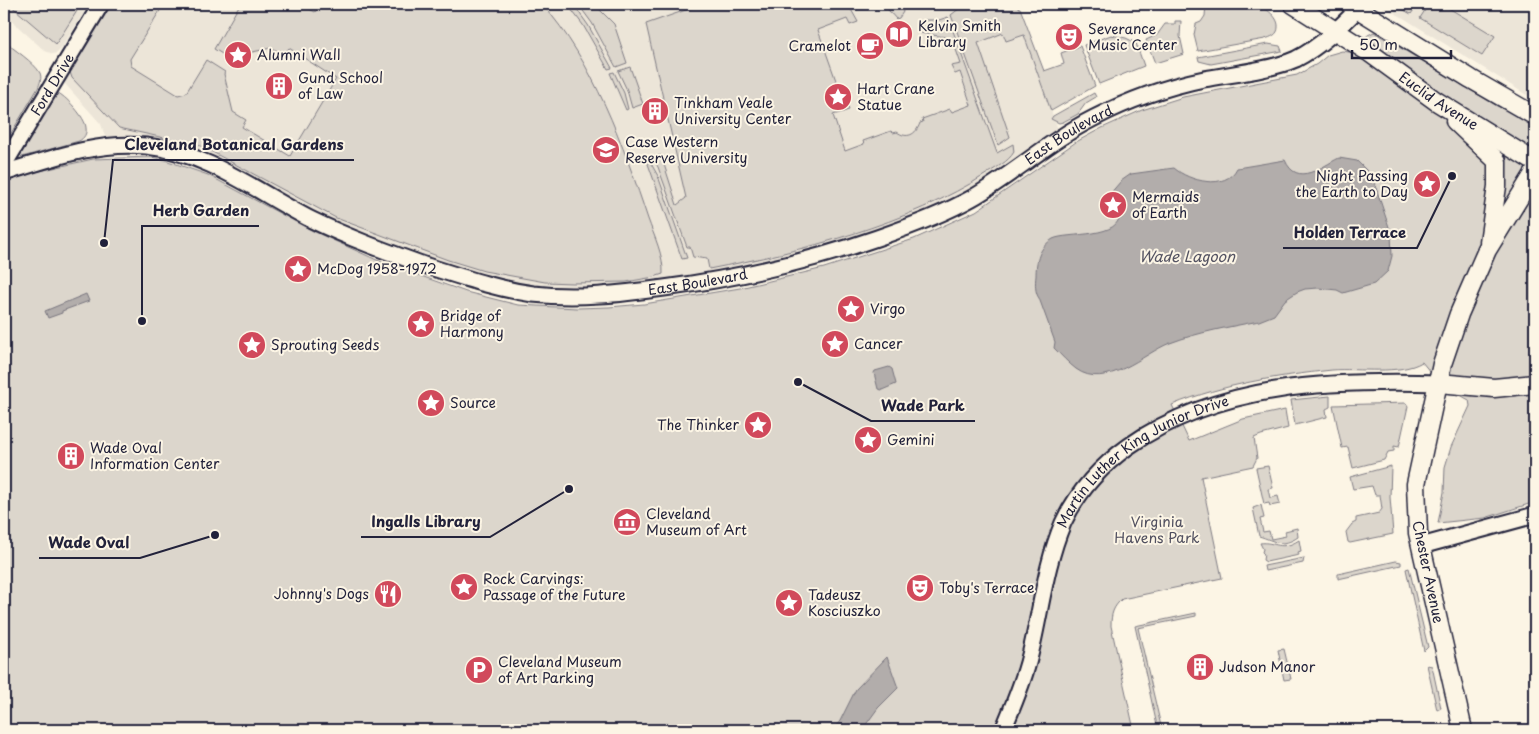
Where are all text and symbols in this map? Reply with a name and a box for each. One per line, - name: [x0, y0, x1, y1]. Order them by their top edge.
- place label: Kelvin Smith Library: [918, 15, 1001, 52]
- place label: Severance Music Center: [1088, 18, 1178, 55]
- library icon: Kelvin Smith Library: [884, 19, 914, 49]
- theatre icon: Severance Music Center: [1054, 22, 1084, 52]
- scale bar: [1352, 28, 1450, 60]
- cafe icon: Cramelot: [855, 31, 885, 61]
- text: 50 m: [1359, 32, 1398, 55]
- place label: Cramelot: [788, 35, 851, 56]
- place icon: Alumni Wall: [223, 40, 253, 70]
- place label: Alumni Wall: [257, 44, 341, 65]
- street label: Ford Drive: [25, 49, 79, 119]
- street label: Euclid Avenue: [1395, 66, 1483, 135]
- place label: Gund School of Law: [298, 67, 383, 104]
- building icon: Gund School of Law: [264, 71, 294, 101]
- place label: Hart Crane Statue: [857, 78, 935, 115]
- place icon: Hart Crane Statue: [823, 82, 853, 112]
- place label: Tinkham Veale University Center: [674, 92, 792, 129]
- building icon: Tinkham Veale University Center: [640, 96, 670, 126]
- street label: East Boulevard: [1020, 99, 1117, 170]
- callout: Cleveland Botanical Gardens: [113, 130, 354, 160]
- place label: Case Western Reserve University: [625, 131, 748, 168]
- text: Cleveland Botanical Gardens: [124, 132, 344, 155]
- school or university icon: Case Western Reserve University: [591, 135, 621, 165]
- place label: Night Passing the Earth to Day: [1296, 165, 1408, 202]
- place icon: Night Passing the Earth to Day: [1412, 169, 1442, 199]
- place label: Mermaids of Earth: [1132, 186, 1199, 223]
- place icon: Mermaids of Earth: [1098, 190, 1128, 220]
- callout: Herb Garden: [142, 196, 259, 226]
- text: Herb Garden: [153, 198, 249, 221]
- callout: Holden Terrace: [1283, 218, 1417, 248]
- text: Holden Terrace: [1294, 220, 1406, 243]
- water label: Wade Lagoon: [1139, 244, 1236, 267]
- place icon: McDog 1958-1972: [283, 254, 313, 284]
- place label: McDog 1958-1972: [317, 258, 437, 279]
- street label: East Boulevard: [647, 263, 749, 300]
- place icon: Virgo: [836, 294, 866, 324]
- place label: Virgo: [870, 298, 905, 319]
- place label: Bridge of Harmony: [440, 305, 504, 342]
- place icon: Bridge of Harmony: [406, 309, 436, 339]
- place icon: Cancer: [820, 329, 850, 359]
- place icon: Sprouting Seeds: [237, 330, 267, 360]
- place label: Cancer: [854, 333, 903, 354]
- place label: Sprouting Seeds: [271, 334, 379, 355]
- place icon: Source: [416, 388, 446, 418]
- street label: Martin Luther King Junior Drive: [1051, 390, 1231, 531]
- callout: Wade Park: [871, 391, 975, 421]
- place label: Source: [450, 392, 496, 413]
- text: Wade Park: [881, 393, 965, 416]
- place icon: The Thinker: [743, 410, 773, 440]
- place label: The Thinker: [657, 414, 739, 435]
- place icon: Gemini: [853, 425, 883, 455]
- place label: Gemini: [887, 429, 935, 450]
- place label: Wade Oval Information Center: [90, 437, 220, 474]
- building icon: Wade Oval Information Center: [56, 441, 86, 471]
- place label: Cleveland Museum of Art: [646, 503, 747, 540]
- callout: Ingalls Library: [361, 507, 490, 537]
- museum icon: Cleveland Museum of Art: [612, 507, 642, 537]
- text: Ingalls Library: [371, 509, 481, 532]
- park label: Virginia Havens Park: [1114, 511, 1200, 548]
- street label: Chester Avenue: [1407, 519, 1450, 625]
- callout: Wade Oval: [39, 528, 140, 558]
- text: Wade Oval: [48, 530, 130, 553]
- place label: Rock Carvings: Passage of the Future: [483, 568, 626, 605]
- place icon: Rock Carvings: Passage of the Future: [449, 572, 479, 602]
- theatre icon: Toby's Terrace: [905, 573, 935, 603]
- place label: Toby's Terrace: [939, 577, 1034, 598]
- restaurant icon: Johnny's Dogs: [373, 579, 403, 609]
- place label: Johnny's Dogs: [274, 583, 369, 604]
- place label: Tadeusz Kosciuszko: [808, 584, 881, 621]
- place icon: Tadeusz Kosciuszko: [774, 588, 804, 618]
- place label: Cleveland Museum of Art Parking: [498, 651, 622, 688]
- building icon: Judson Manor: [1185, 652, 1215, 682]
- parking icon: Cleveland Museum of Art Parking: [464, 655, 494, 685]
- place label: Judson Manor: [1219, 656, 1316, 677]

